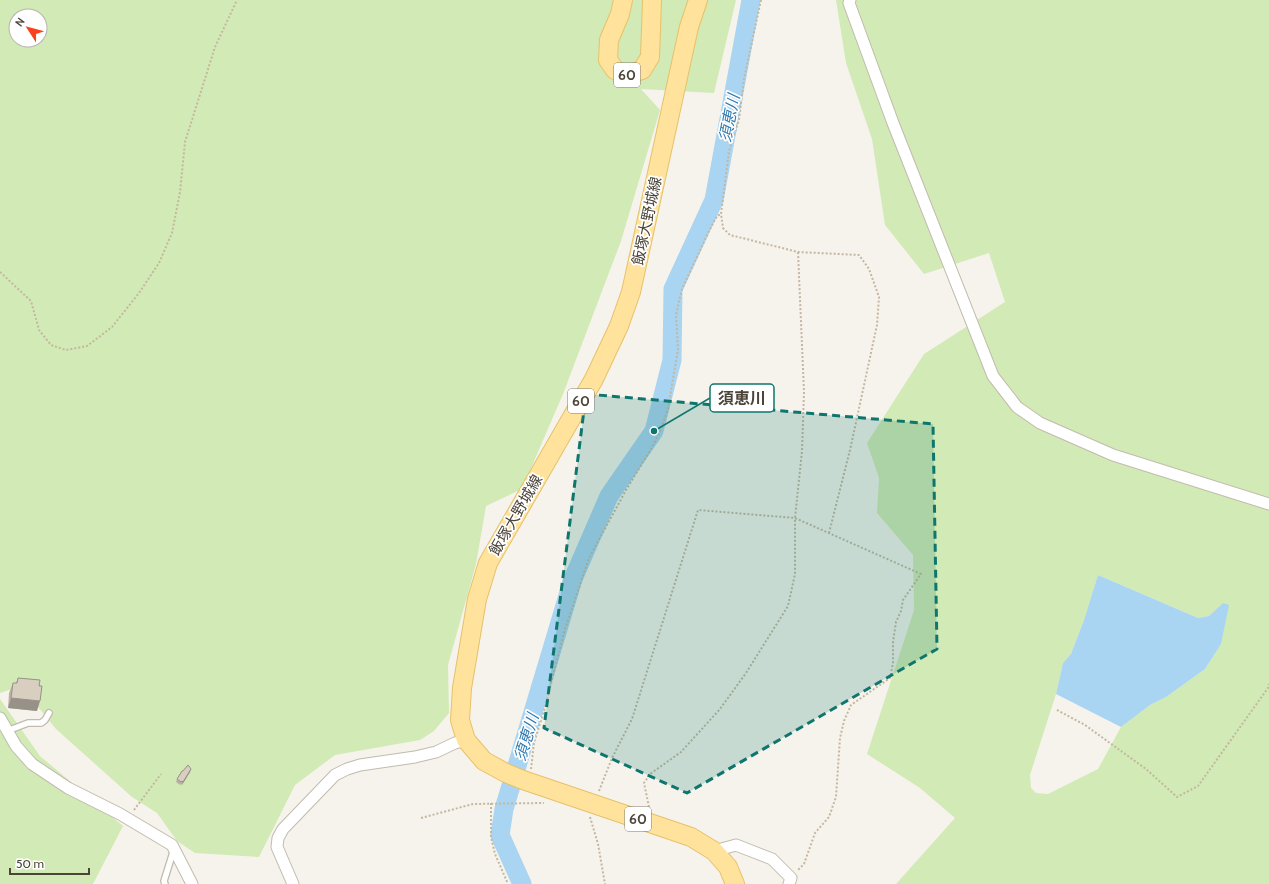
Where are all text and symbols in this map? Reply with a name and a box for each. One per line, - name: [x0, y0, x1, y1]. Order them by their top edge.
- north arrow: [8, 8, 48, 48]
- text: N: [12, 15, 28, 29]
- road number: 60: [614, 63, 640, 87]
- water label: 須恵川: [716, 91, 744, 143]
- street label: 飯塚大野城線: [629, 175, 665, 267]
- callout: 須恵川: [710, 384, 774, 412]
- road number: 60: [568, 389, 594, 413]
- text: 須恵川: [718, 389, 766, 408]
- street label: 飯塚大野城線: [486, 472, 546, 558]
- water label: 須恵川: [510, 710, 543, 763]
- road number: 60: [625, 807, 651, 831]
- scale bar: [10, 850, 89, 876]
- text: 50 m: [16, 856, 44, 871]

